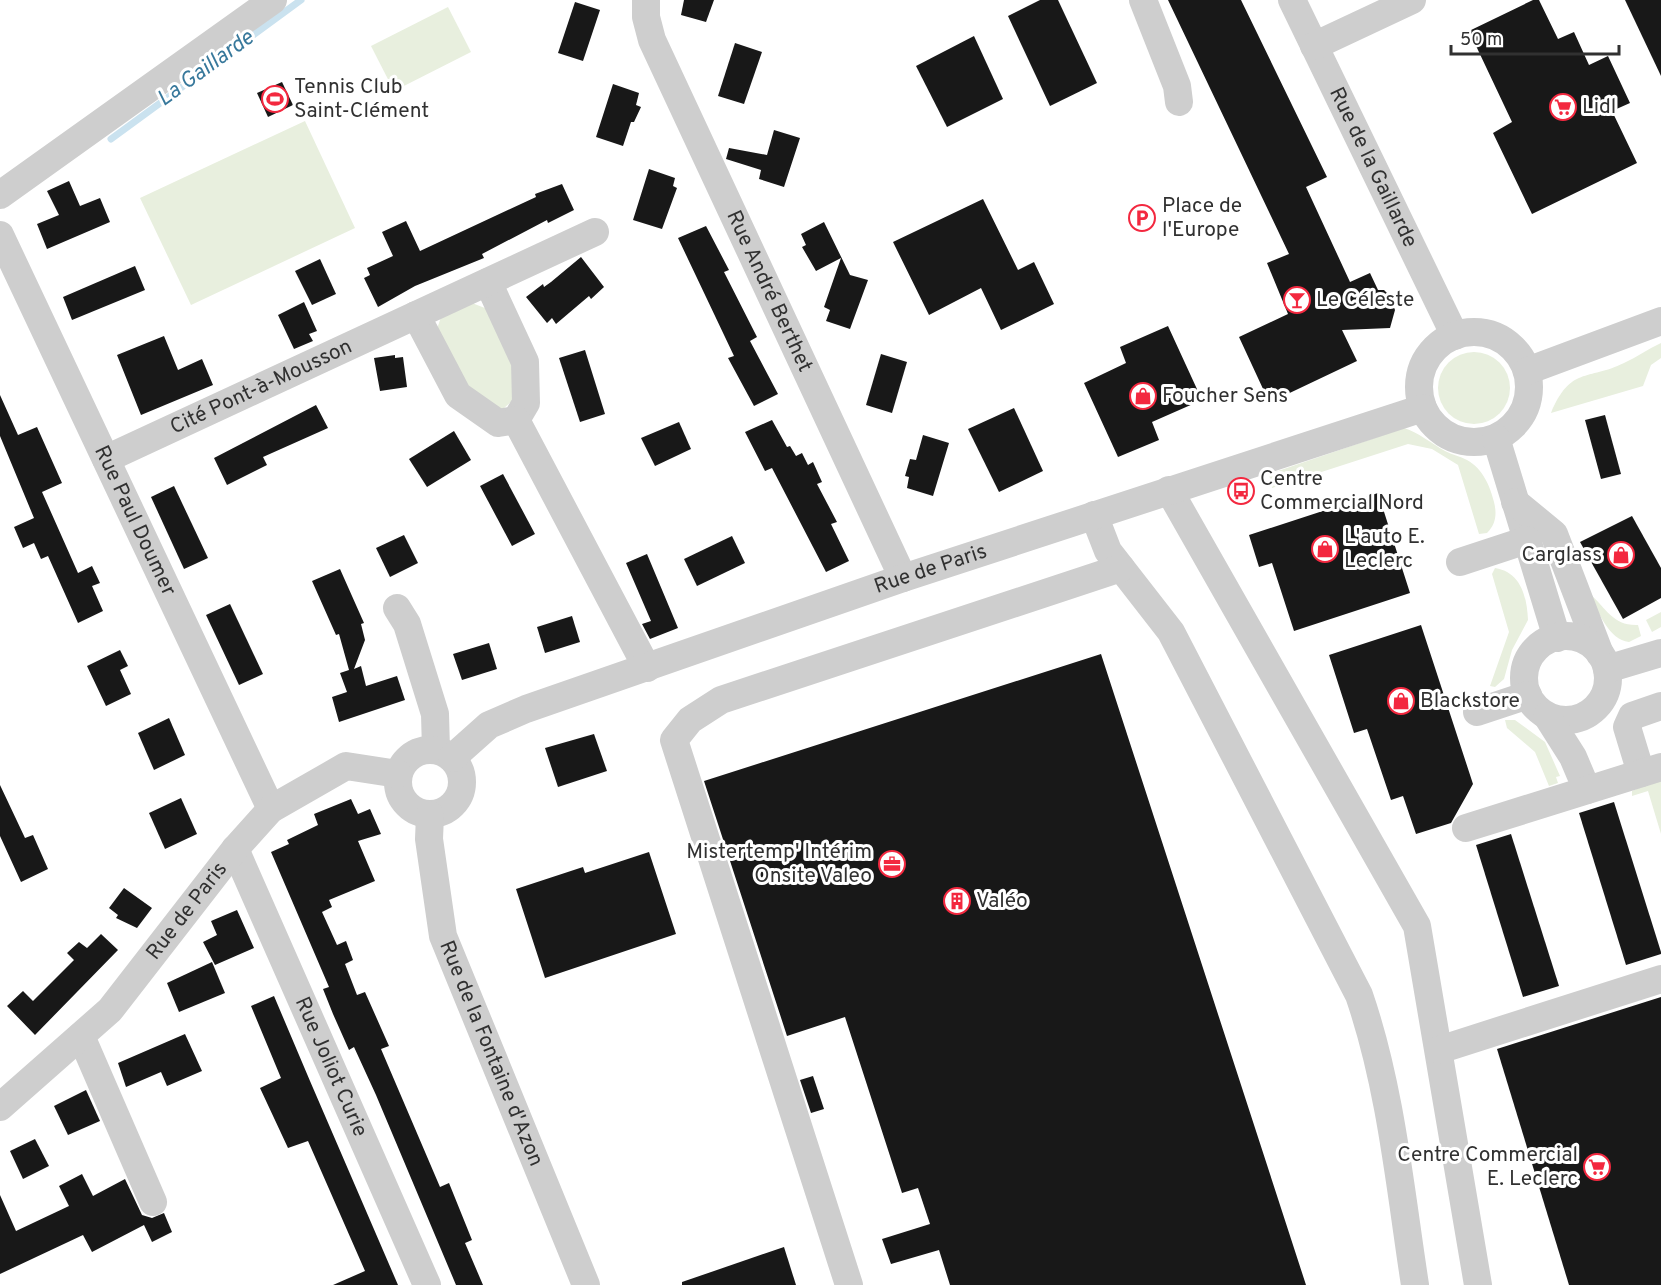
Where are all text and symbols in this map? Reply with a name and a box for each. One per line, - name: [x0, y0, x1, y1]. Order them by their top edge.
- scale bar: [1451, 18, 1619, 56]
- water label: La Gaillarde: [152, 24, 260, 113]
- text: 50 m: [1460, 29, 1502, 52]
- place label: Tennis Club Saint-Clément: [294, 74, 429, 125]
- street label: Rue de la Gaillarde: [1323, 83, 1424, 252]
- sports icon: Tennis Club Saint-Clément: [260, 84, 290, 114]
- supermarket icon: Lidl: [1548, 92, 1578, 122]
- place label: Lidl: [1582, 94, 1616, 121]
- place label: Place de l'Europe: [1162, 193, 1242, 244]
- parking icon: Place de l'Europe: [1127, 203, 1157, 233]
- street label: Rue André Berthet: [720, 206, 819, 377]
- bar icon: Le Céleste: [1282, 285, 1312, 315]
- place label: Le Céleste: [1316, 287, 1414, 314]
- street label: Cité Pont-à-Mousson: [166, 333, 356, 441]
- shop icon: Foucher Sens: [1128, 381, 1158, 411]
- place label: Foucher Sens: [1162, 383, 1288, 410]
- street label: Rue Paul Doumer: [88, 441, 182, 600]
- place label: Centre Commercial Nord: [1260, 466, 1424, 517]
- bus stop icon: Centre Commercial Nord: [1226, 476, 1256, 506]
- place label: L'auto E. Leclerc: [1344, 524, 1425, 575]
- shop icon: L'auto E. Leclerc: [1310, 534, 1340, 564]
- street label: Rue de Paris: [871, 538, 990, 600]
- shop icon: Carglass: [1606, 540, 1636, 570]
- place label: Carglass: [1521, 542, 1602, 569]
- shop icon: Blackstore: [1386, 686, 1416, 716]
- place label: Blackstore: [1420, 688, 1520, 715]
- place label: Mistertemp' Intérim Onsite Valeo: [686, 839, 872, 890]
- office icon: Mistertemp' Intérim Onsite Valeo: [877, 849, 907, 879]
- street label: Rue de Paris: [140, 856, 233, 966]
- building icon: Valéo: [942, 886, 972, 916]
- place label: Valéo: [976, 888, 1028, 915]
- street label: Rue de la Fontaine d'Azon: [433, 937, 549, 1170]
- street label: Rue Joliot Curie: [288, 993, 374, 1141]
- place label: Centre Commercial E. Leclerc: [1397, 1142, 1578, 1193]
- supermarket icon: Centre Commercial E. Leclerc: [1582, 1152, 1612, 1182]

